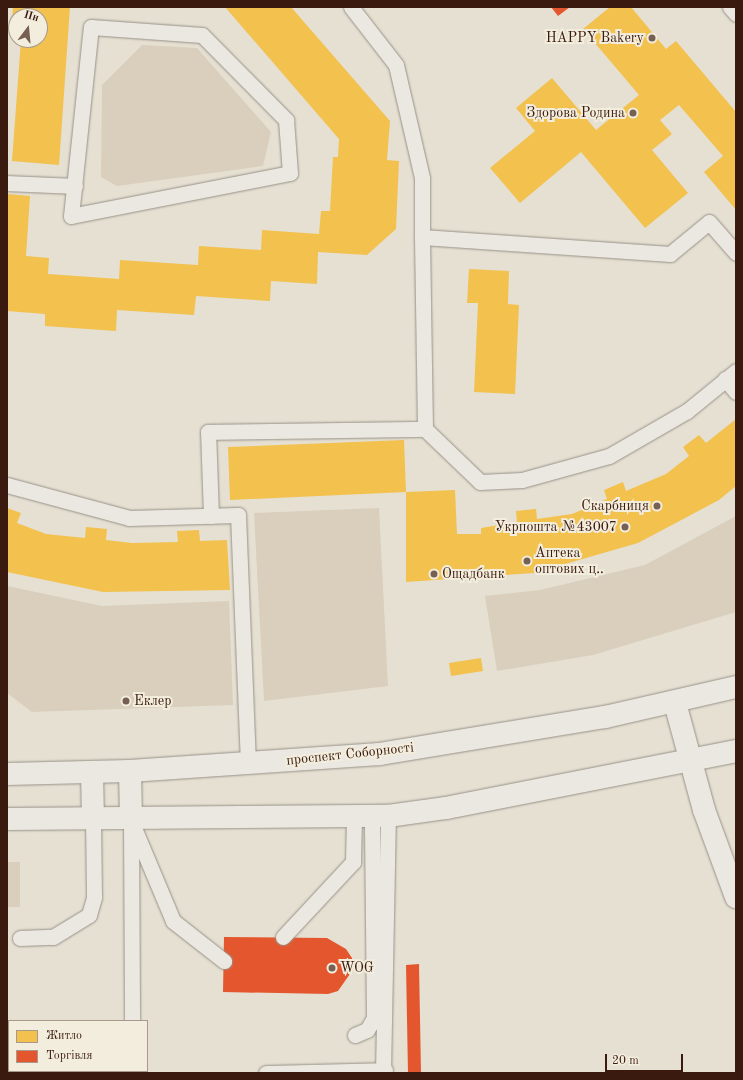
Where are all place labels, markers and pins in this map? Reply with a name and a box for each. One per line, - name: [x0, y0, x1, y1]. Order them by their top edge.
- place label: HAPPY Bakery: [546, 30, 644, 46]
- marker: HAPPY Bakery: [647, 33, 657, 43]
- place label: Здорова Родина: [526, 105, 625, 121]
- marker: Здорова Родина: [628, 108, 638, 118]
- place label: Скарбниця: [581, 498, 649, 514]
- marker: Скарбниця: [652, 501, 662, 511]
- place label: Укрпошта №43007: [495, 519, 617, 535]
- marker: Укрпошта №43007: [620, 522, 630, 532]
- place label: Аптека оптових ц‥: [535, 545, 604, 578]
- marker: Аптека оптових ц‥: [522, 556, 532, 566]
- place label: Ощадбанк: [442, 566, 505, 582]
- marker: Ощадбанк: [429, 569, 439, 579]
- place label: Еклер: [134, 693, 171, 709]
- marker: Еклер: [121, 696, 131, 706]
- place label: WOG: [340, 960, 374, 976]
- marker: WOG: [327, 963, 337, 973]

